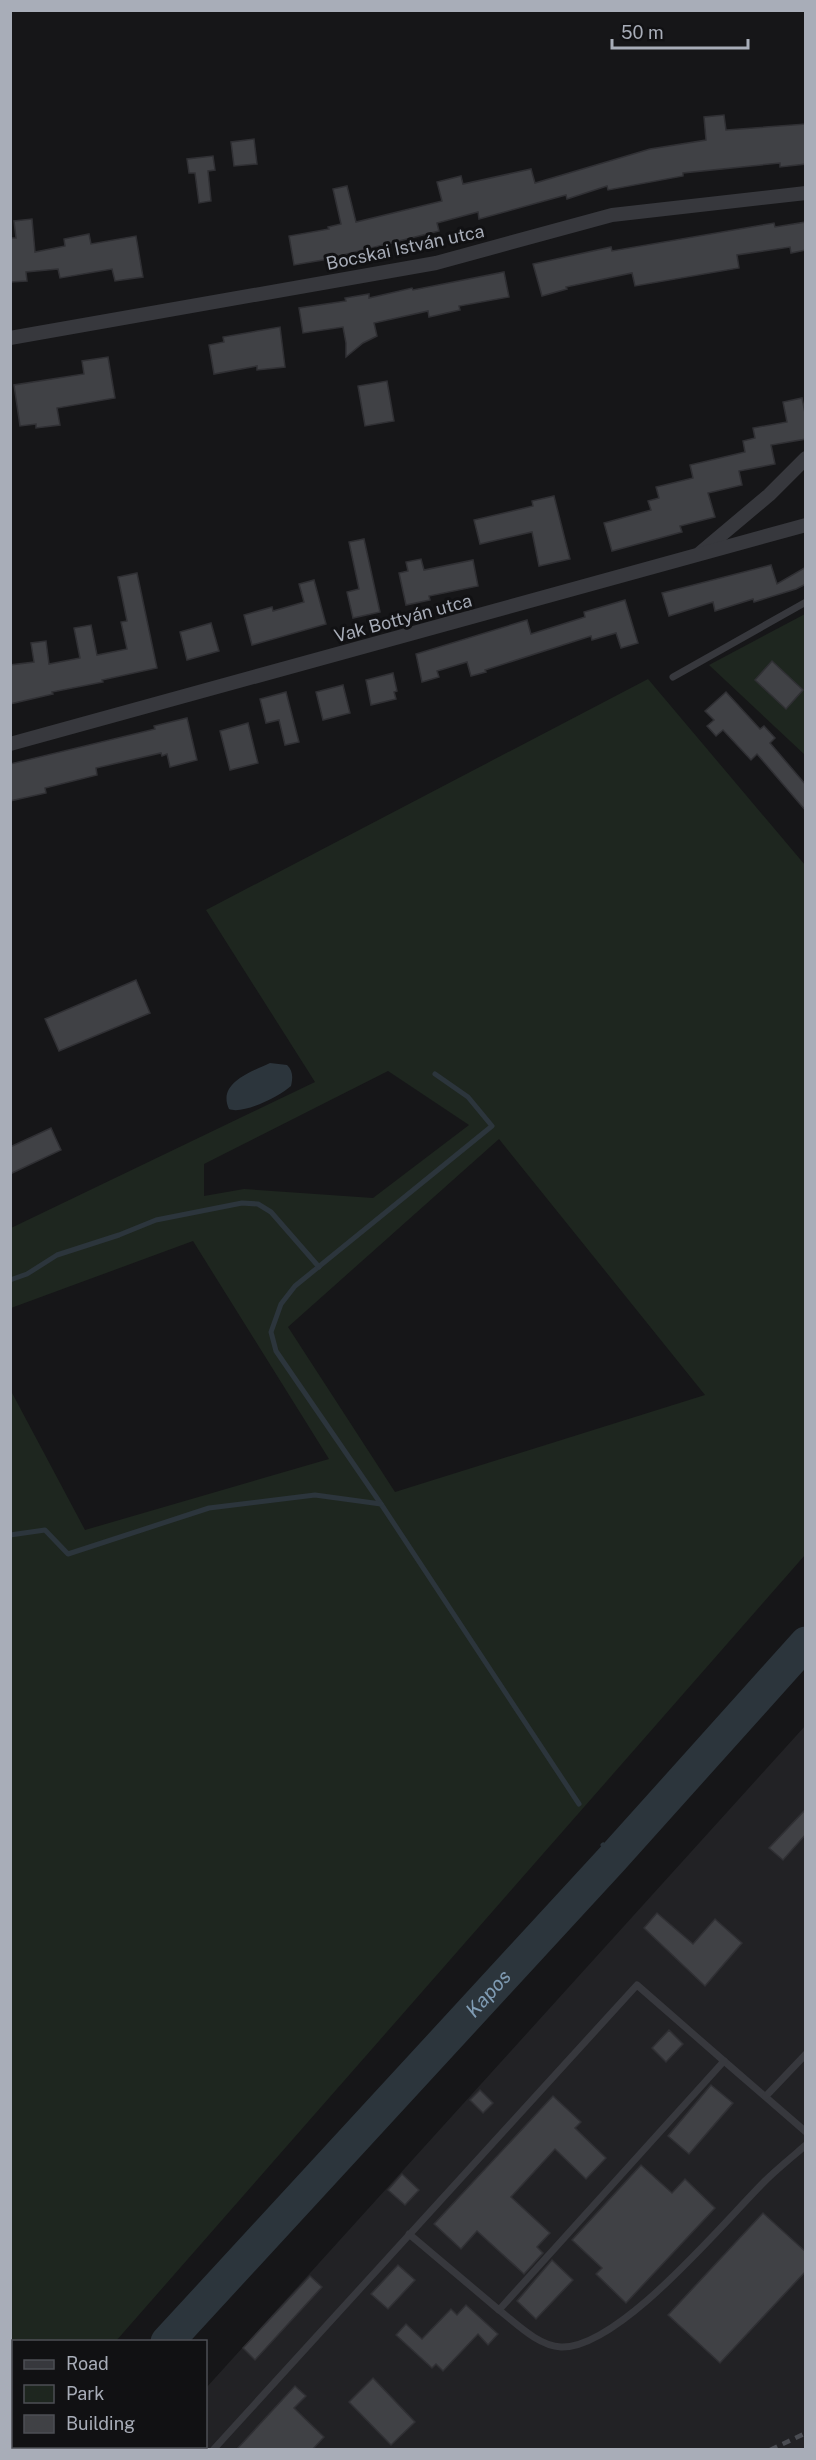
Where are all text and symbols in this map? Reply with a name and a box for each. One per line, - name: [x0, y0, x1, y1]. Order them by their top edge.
- scale bar: [612, 12, 748, 50]
- text: 50 m: [621, 22, 664, 43]
- street label: Bocskai István utca: [324, 220, 486, 274]
- street label: Vak Bottyán utca: [332, 590, 474, 646]
- water label: Kapos: [460, 1965, 516, 2022]
- legend: [12, 2340, 207, 2448]
- text: Road: [66, 2353, 109, 2374]
- text: Park: [66, 2383, 104, 2404]
- text: Building: [66, 2413, 135, 2434]

